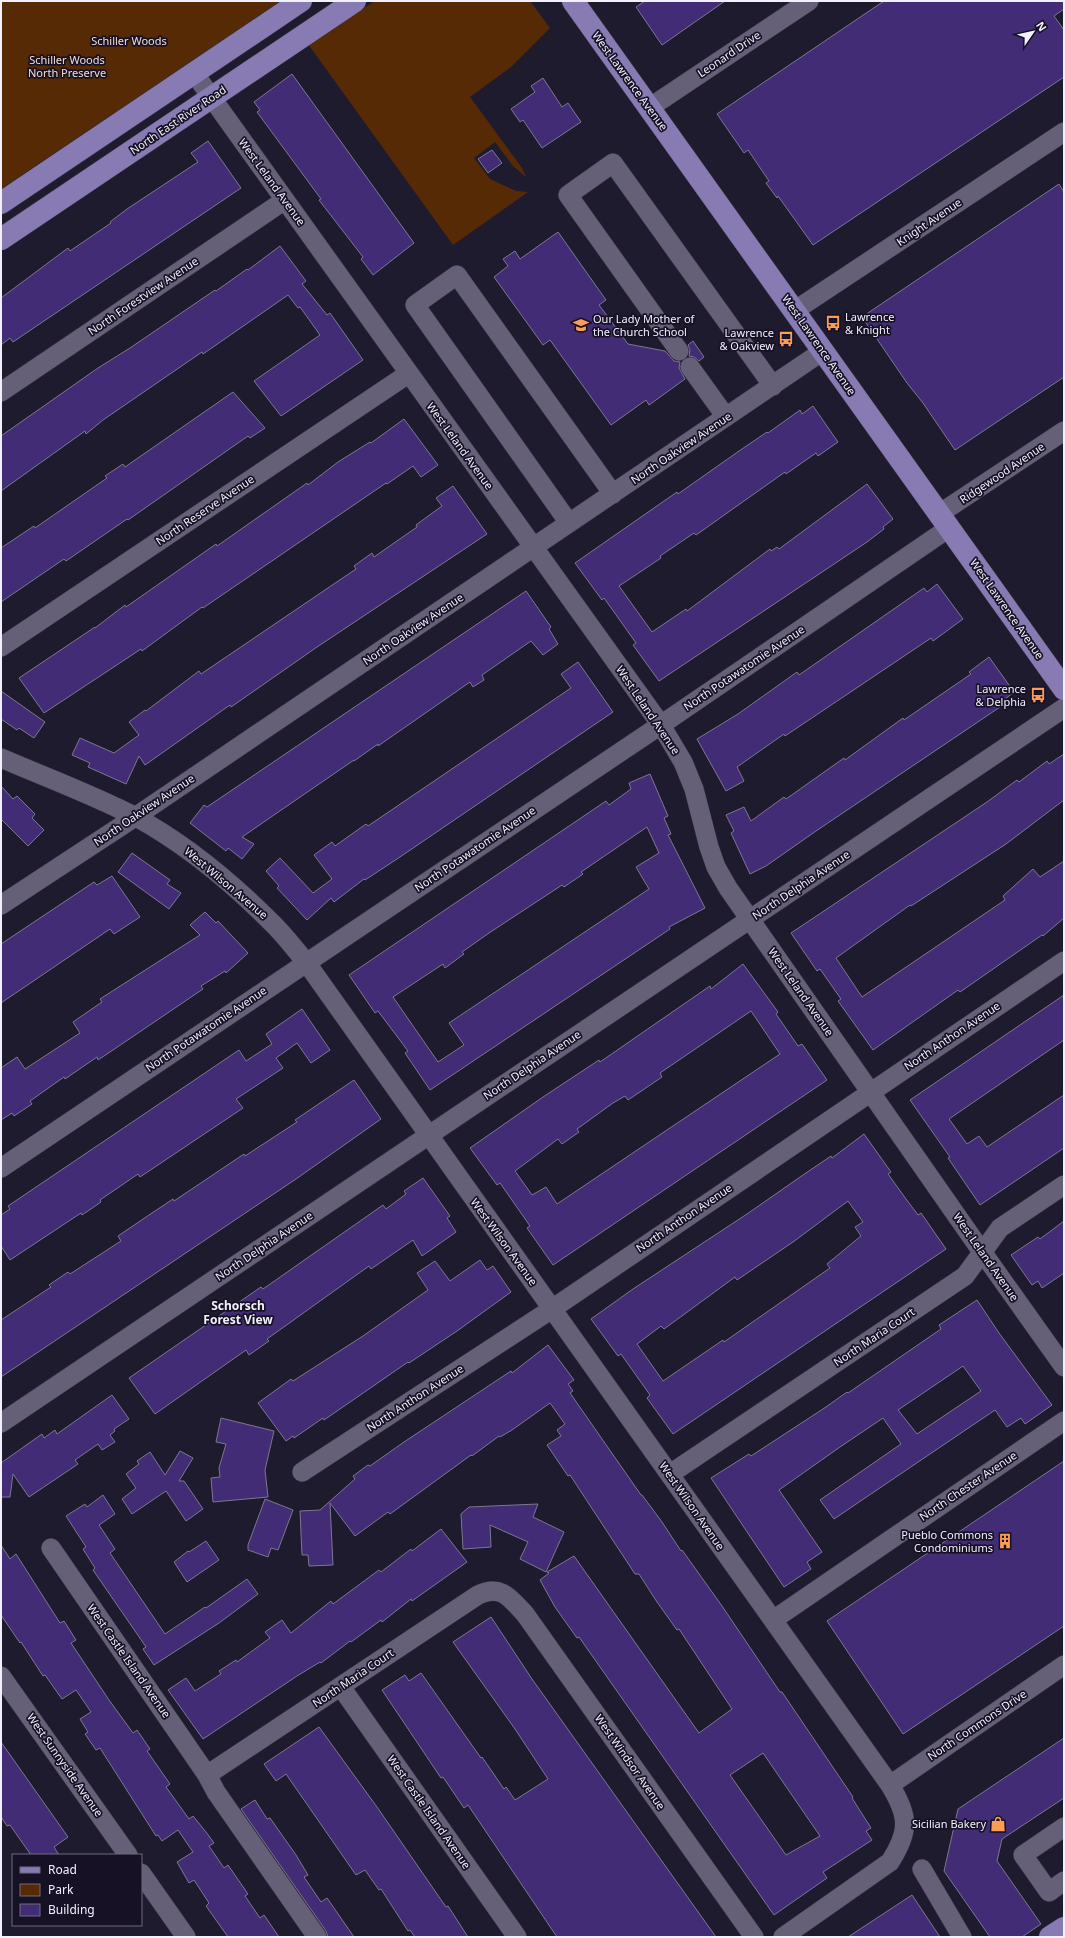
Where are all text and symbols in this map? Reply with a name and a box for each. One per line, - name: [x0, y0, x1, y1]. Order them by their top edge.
- north arrow: [1013, 12, 1053, 52]
- text: N: [1033, 18, 1050, 34]
- street label: Leonard Drive: [694, 27, 763, 80]
- street label: West Lawrence Avenue: [589, 28, 672, 133]
- park label: Schiller Woods: [91, 33, 167, 48]
- park label: Schiller Woods North Preserve: [28, 52, 106, 80]
- street label: North East River Road: [127, 82, 229, 157]
- street label: West Leland Avenue: [236, 135, 309, 228]
- street label: Knight Avenue: [893, 194, 964, 249]
- street label: North Forestview Avenue: [85, 253, 201, 338]
- street label: West Lawrence Avenue: [779, 292, 860, 398]
- place label: Lawrence & Knight: [845, 309, 894, 337]
- place label: Our Lady Mother of the Church School: [593, 311, 696, 339]
- bus stop icon: Lawrence & Knight: [824, 314, 842, 332]
- school or university icon: Our Lady Mother of the Church School: [572, 316, 590, 334]
- place label: Lawrence & Oakview: [719, 325, 774, 353]
- bus stop icon: Lawrence & Oakview: [777, 330, 795, 348]
- street label: West Leland Avenue: [424, 399, 497, 492]
- street label: North Oakview Avenue: [627, 408, 734, 487]
- street label: Ridgewood Avenue: [956, 439, 1047, 507]
- street label: North Reserve Avenue: [153, 471, 257, 548]
- street label: West Lawrence Avenue: [967, 556, 1048, 662]
- street label: North Oakview Avenue: [359, 589, 466, 668]
- street label: North Potawatomie Avenue: [680, 621, 807, 714]
- street label: West Leland Avenue: [613, 662, 684, 757]
- place label: Lawrence & Delphia: [975, 681, 1026, 709]
- bus stop icon: Lawrence & Delphia: [1029, 686, 1047, 704]
- street label: North Oakview Avenue: [90, 770, 197, 849]
- street label: North Potawatomie Avenue: [411, 802, 538, 895]
- street label: West Wilson Avenue: [181, 843, 271, 922]
- street label: North Delphia Avenue: [749, 846, 852, 923]
- street label: West Leland Avenue: [765, 945, 837, 1039]
- street label: North Potawatomie Avenue: [142, 982, 269, 1075]
- street label: North Anthon Avenue: [901, 998, 1003, 1073]
- street label: North Delphia Avenue: [480, 1026, 583, 1103]
- street label: North Anthon Avenue: [633, 1180, 735, 1255]
- street label: West Wilson Avenue: [468, 1195, 541, 1288]
- street label: North Delphia Avenue: [212, 1207, 315, 1284]
- street label: West Leland Avenue: [950, 1210, 1022, 1304]
- district label: Schorsch Forest View: [203, 1297, 273, 1328]
- street label: North Maria Court: [830, 1304, 917, 1369]
- street label: North Anthon Avenue: [363, 1361, 466, 1435]
- street label: North Chester Avenue: [916, 1447, 1019, 1524]
- street label: West Wilson Avenue: [656, 1459, 729, 1553]
- place label: Pueblo Commons Condominiums: [901, 1527, 993, 1555]
- building icon: Pueblo Commons Condominiums: [996, 1532, 1014, 1550]
- street label: West Castle Island Avenue: [84, 1601, 174, 1721]
- street label: North Maria Court: [309, 1645, 396, 1710]
- street label: North Commons Drive: [924, 1686, 1029, 1763]
- street label: West Sunnyside Avenue: [24, 1710, 107, 1819]
- street label: West Windsor Avenue: [592, 1711, 669, 1812]
- street label: West Castle Island Avenue: [384, 1752, 474, 1872]
- shop icon: Sicilian Bakery: [989, 1815, 1007, 1833]
- place label: Sicilian Bakery: [912, 1816, 986, 1831]
- legend: [12, 1854, 142, 1926]
- text: Road: [48, 1861, 77, 1878]
- text: Park: [48, 1881, 74, 1898]
- text: Building: [48, 1901, 95, 1918]

